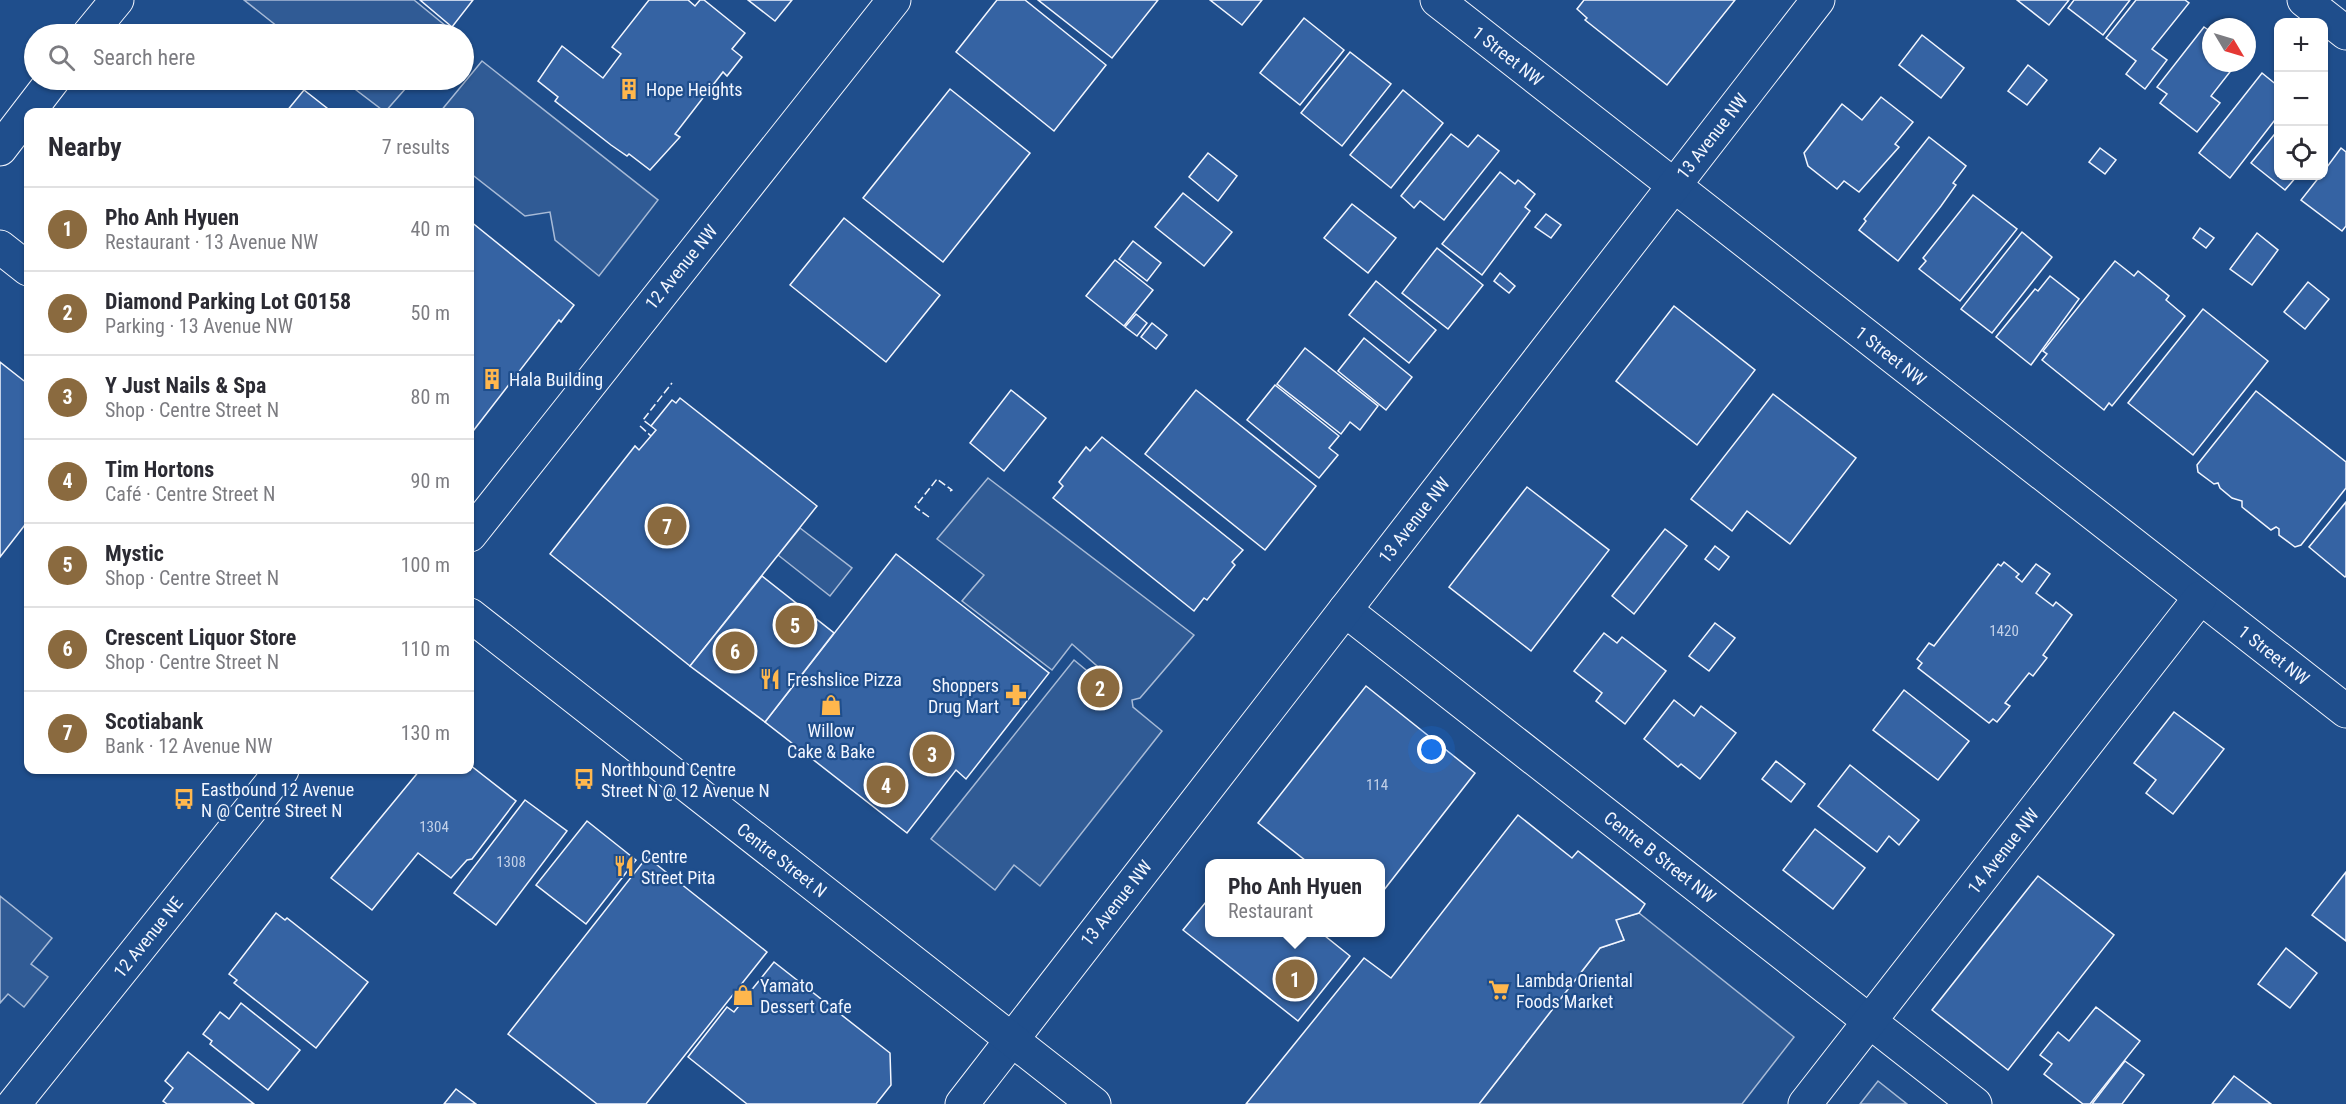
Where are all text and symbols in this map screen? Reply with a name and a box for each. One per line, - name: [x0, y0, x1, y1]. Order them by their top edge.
- north arrow: [2202, 18, 2256, 72]
- map controls: [2274, 18, 2328, 180]
- button: +: [2274, 18, 2328, 72]
- street label: 1 Street NW: [1468, 22, 1548, 90]
- search box: [24, 24, 474, 90]
- icon: search: [45, 41, 78, 74]
- text: Search here: [93, 45, 195, 70]
- button: −: [2274, 72, 2328, 126]
- building icon: Hope Heights: [617, 77, 641, 101]
- place label: Hope Heights: [646, 79, 742, 100]
- street label: 13 Avenue NW: [1672, 89, 1752, 183]
- button: locate: [2274, 126, 2328, 180]
- text: Nearby: [48, 132, 122, 162]
- text: 7 results: [382, 135, 450, 159]
- text: Pho Anh Hyuen: [105, 205, 239, 230]
- text: 1: [62, 217, 73, 241]
- text: 40 m: [411, 217, 450, 241]
- street label: 12 Avenue NW: [641, 220, 722, 314]
- text: Restaurant · 13 Avenue NW: [105, 230, 318, 254]
- text: Diamond Parking Lot G0158: [105, 289, 351, 314]
- text: 2: [62, 301, 73, 325]
- text: 50 m: [411, 301, 450, 325]
- text: Parking · 13 Avenue NW: [105, 314, 293, 338]
- street label: 1 Street NW: [1851, 322, 1931, 390]
- building icon: Hala Building: [480, 367, 504, 391]
- place label: Hala Building: [509, 369, 603, 390]
- text: Y Just Nails & Spa: [105, 373, 266, 398]
- text: 3: [62, 385, 73, 409]
- text: 80 m: [411, 385, 450, 409]
- text: Shop · Centre Street N: [105, 398, 279, 422]
- text: Tim Hortons: [105, 457, 214, 482]
- text: 4: [62, 469, 73, 493]
- text: 90 m: [411, 469, 450, 493]
- street label: 13 Avenue NW: [1374, 473, 1454, 567]
- text: Café · Centre Street N: [105, 482, 275, 506]
- pin: 7: [648, 504, 686, 548]
- text: Mystic: [105, 541, 164, 566]
- text: 5: [62, 553, 73, 577]
- text: 100 m: [401, 553, 450, 577]
- text: Shop · Centre Street N: [105, 566, 279, 590]
- pin: 5: [776, 602, 814, 648]
- street label: 1 Street NW: [2234, 621, 2314, 689]
- house number: 1420: [1989, 622, 2019, 640]
- text: Crescent Liquor Store: [105, 625, 296, 650]
- pin: 6: [716, 628, 754, 674]
- text: 6: [62, 637, 73, 661]
- text: 110 m: [401, 637, 450, 661]
- text: Shop · Centre Street N: [105, 650, 279, 674]
- pin: 2: [1080, 666, 1120, 710]
- restaurant icon: Freshslice Pizza: [758, 667, 782, 691]
- place label: Freshslice Pizza: [787, 669, 902, 690]
- place label: Shoppers Drug Mart: [928, 675, 999, 717]
- pharmacy icon: Shoppers Drug Mart: [1004, 683, 1028, 707]
- shop icon: Willow Cake & Bake: [819, 693, 843, 717]
- text: Scotiabank: [105, 709, 203, 734]
- place label: Willow Cake & Bake: [787, 720, 875, 762]
- text: 7: [62, 721, 73, 745]
- text: 130 m: [401, 721, 450, 745]
- pin: 3: [912, 732, 952, 777]
- text: Bank · 12 Avenue NW: [105, 734, 272, 758]
- your location: [1417, 735, 1446, 764]
- place label: Northbound Centre Street N @ 12 Avenue N: [601, 759, 770, 801]
- pin: 4: [866, 762, 906, 808]
- bus stop icon: Northbound Centre Street N @ 12 Avenue N: [572, 767, 596, 791]
- house number: 114: [1366, 776, 1388, 794]
- place label: Eastbound 12 Avenue N @ Centre Street N: [201, 779, 354, 821]
- bus stop icon: Eastbound 12 Avenue N @ Centre Street N: [172, 787, 196, 811]
- street label: 14 Avenue NW: [1963, 804, 2043, 898]
- street label: Centre B Street NW: [1600, 807, 1720, 907]
- house number: 1304: [419, 818, 449, 836]
- street label: Centre Street N: [733, 818, 831, 902]
- place label: Centre Street Pita: [641, 846, 715, 888]
- house number: 1308: [496, 853, 526, 871]
- restaurant icon: Centre Street Pita: [612, 854, 636, 878]
- street label: 13 Avenue NW: [1076, 856, 1156, 950]
- popup: [1205, 859, 1385, 937]
- text: Pho Anh Hyuen: [1228, 874, 1362, 899]
- street label: 12 Avenue NE: [109, 892, 187, 982]
- text: Restaurant: [1228, 899, 1313, 923]
- pin: 1: [1276, 956, 1314, 1002]
- place label: Lambda Oriental Foods Market: [1516, 970, 1633, 1012]
- place label: Yamato Dessert Cafe: [760, 975, 852, 1017]
- supermarket icon: Lambda Oriental Foods Market: [1487, 978, 1511, 1002]
- shop icon: Yamato Dessert Cafe: [731, 983, 755, 1007]

